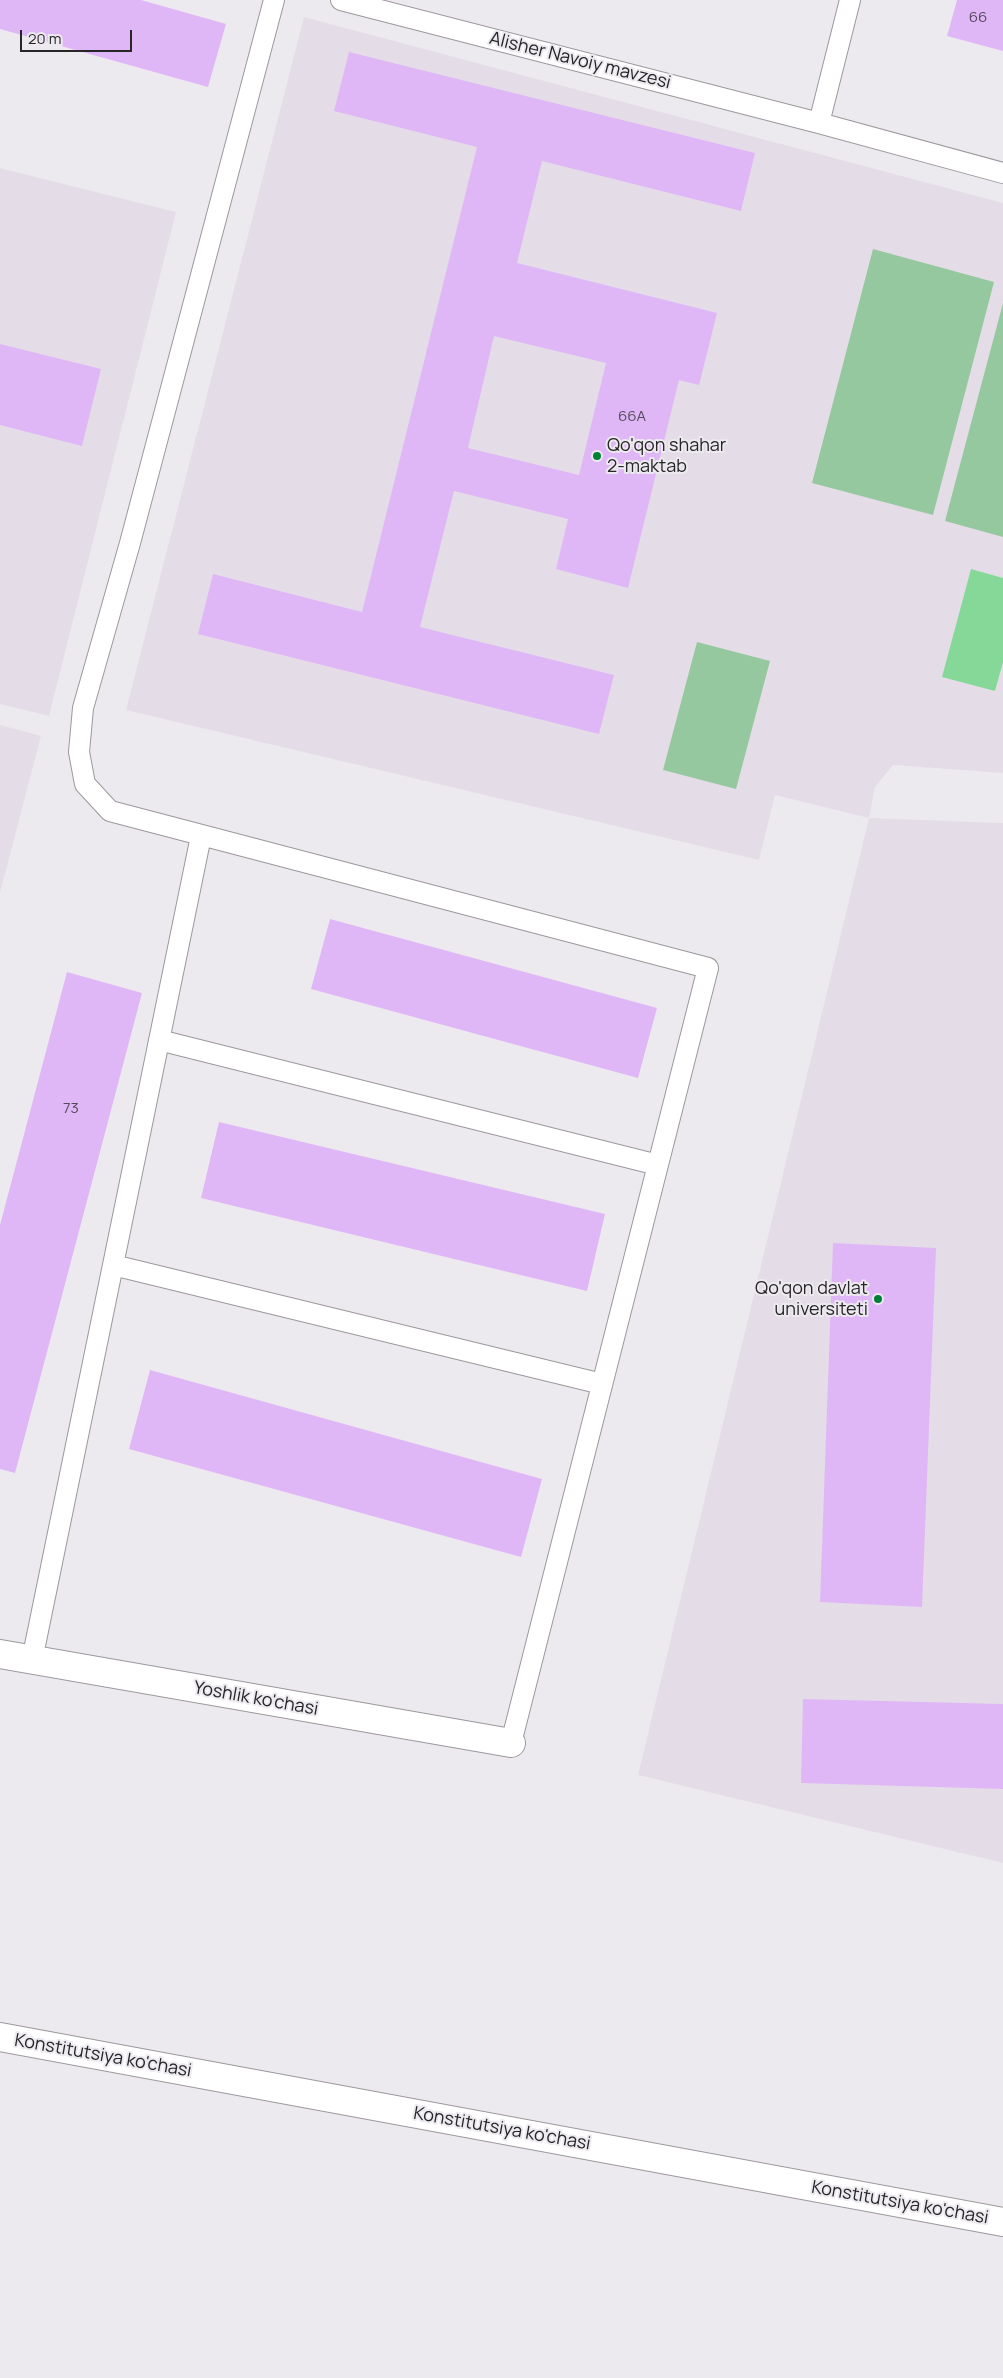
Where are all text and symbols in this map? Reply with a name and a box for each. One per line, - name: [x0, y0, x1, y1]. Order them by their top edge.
- house number: 66: [969, 9, 987, 27]
- scale bar: [22, 20, 135, 52]
- text: 20 m: [28, 28, 61, 49]
- street label: Alisher Navoiy mavzesi: [487, 28, 673, 94]
- house number: 66A: [618, 408, 646, 426]
- place label: Qo'qon shahar 2-maktab: [607, 435, 726, 478]
- marker: Qo'qon shahar 2-maktab: [591, 450, 603, 462]
- house number: 73: [63, 1100, 79, 1118]
- place label: Qo'qon davlat universiteti: [755, 1278, 868, 1320]
- marker: Qo'qon davlat universiteti: [872, 1293, 884, 1305]
- street label: Yoshlik ko'chasi: [192, 1677, 320, 1721]
- street label: Konstitutsiya ko'chasi: [13, 2030, 193, 2082]
- street label: Konstitutsiya ko'chasi: [412, 2103, 592, 2155]
- street label: Konstitutsiya ko'chasi: [810, 2177, 990, 2229]

